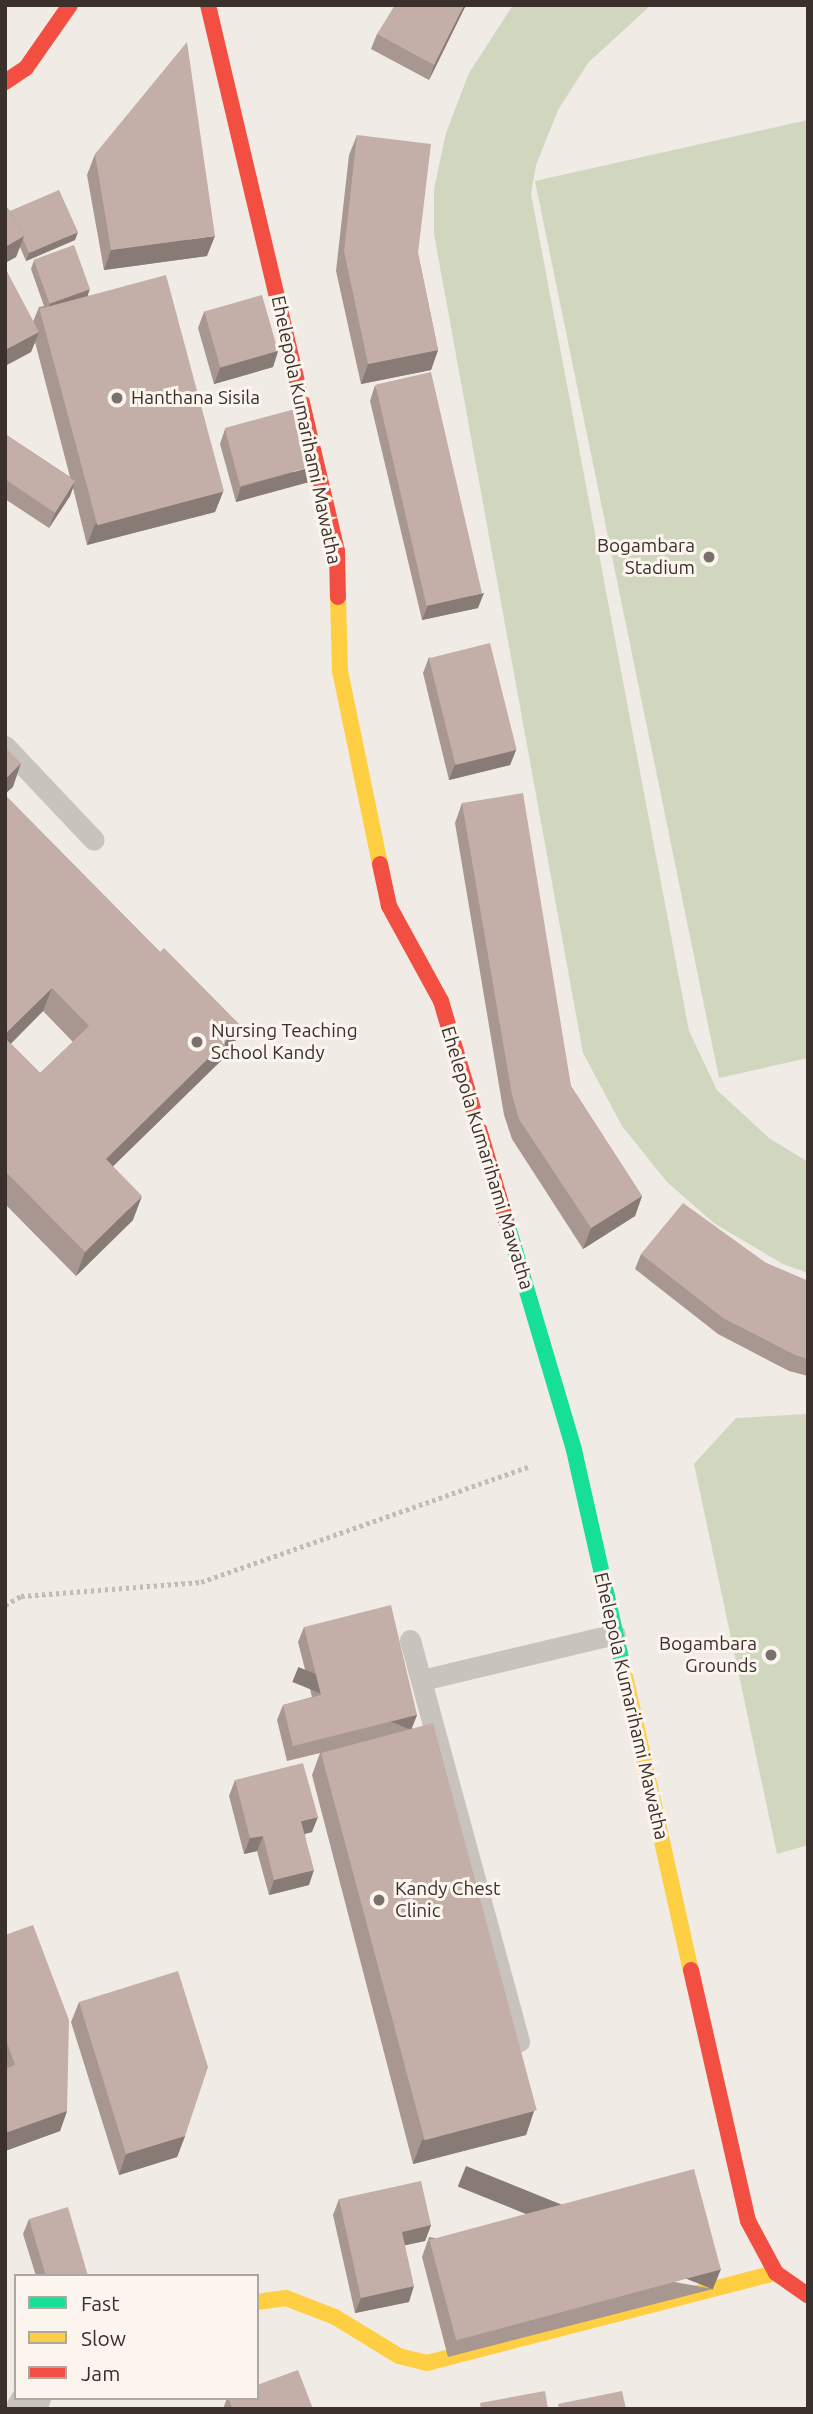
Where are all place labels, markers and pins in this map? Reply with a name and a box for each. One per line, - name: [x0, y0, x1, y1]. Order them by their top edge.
- place label: Hanthana Sisila: [131, 387, 260, 409]
- marker: Hanthana Sisila: [109, 390, 125, 406]
- place label: Bogambara Stadium: [597, 535, 695, 579]
- marker: Bogambara Stadium: [701, 549, 717, 565]
- place label: Nursing Teaching School Kandy: [211, 1020, 358, 1064]
- marker: Nursing Teaching School Kandy: [189, 1034, 205, 1050]
- place label: Bogambara Grounds: [659, 1633, 757, 1677]
- marker: Bogambara Grounds: [763, 1647, 779, 1663]
- place label: Kandy Chest Clinic: [395, 1878, 500, 1922]
- marker: Kandy Chest Clinic: [369, 1890, 389, 1910]

